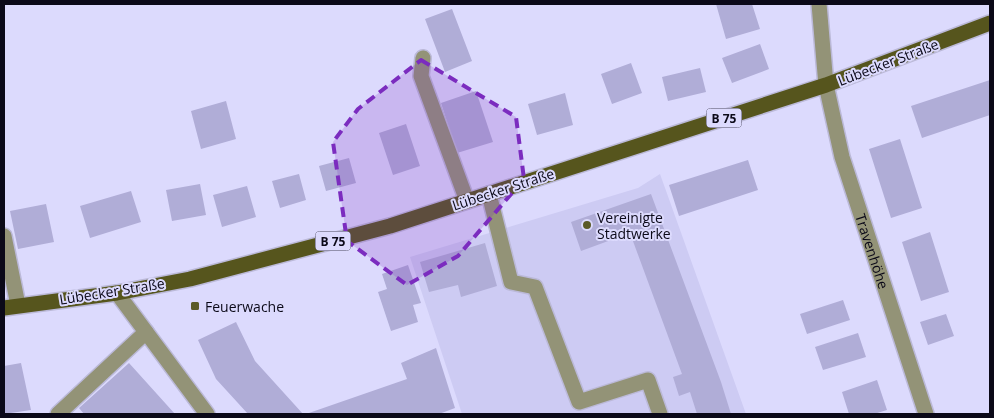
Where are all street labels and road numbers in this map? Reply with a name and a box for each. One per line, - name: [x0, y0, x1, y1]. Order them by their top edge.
- street label: Lübecker Straße: [835, 34, 941, 90]
- road number: B 75: [706, 109, 742, 128]
- street label: Lübecker Straße: [449, 163, 557, 214]
- street label: Travenhöhe: [852, 211, 894, 291]
- road number: B 75: [316, 232, 350, 250]
- street label: Lübecker Straße: [58, 273, 166, 309]

